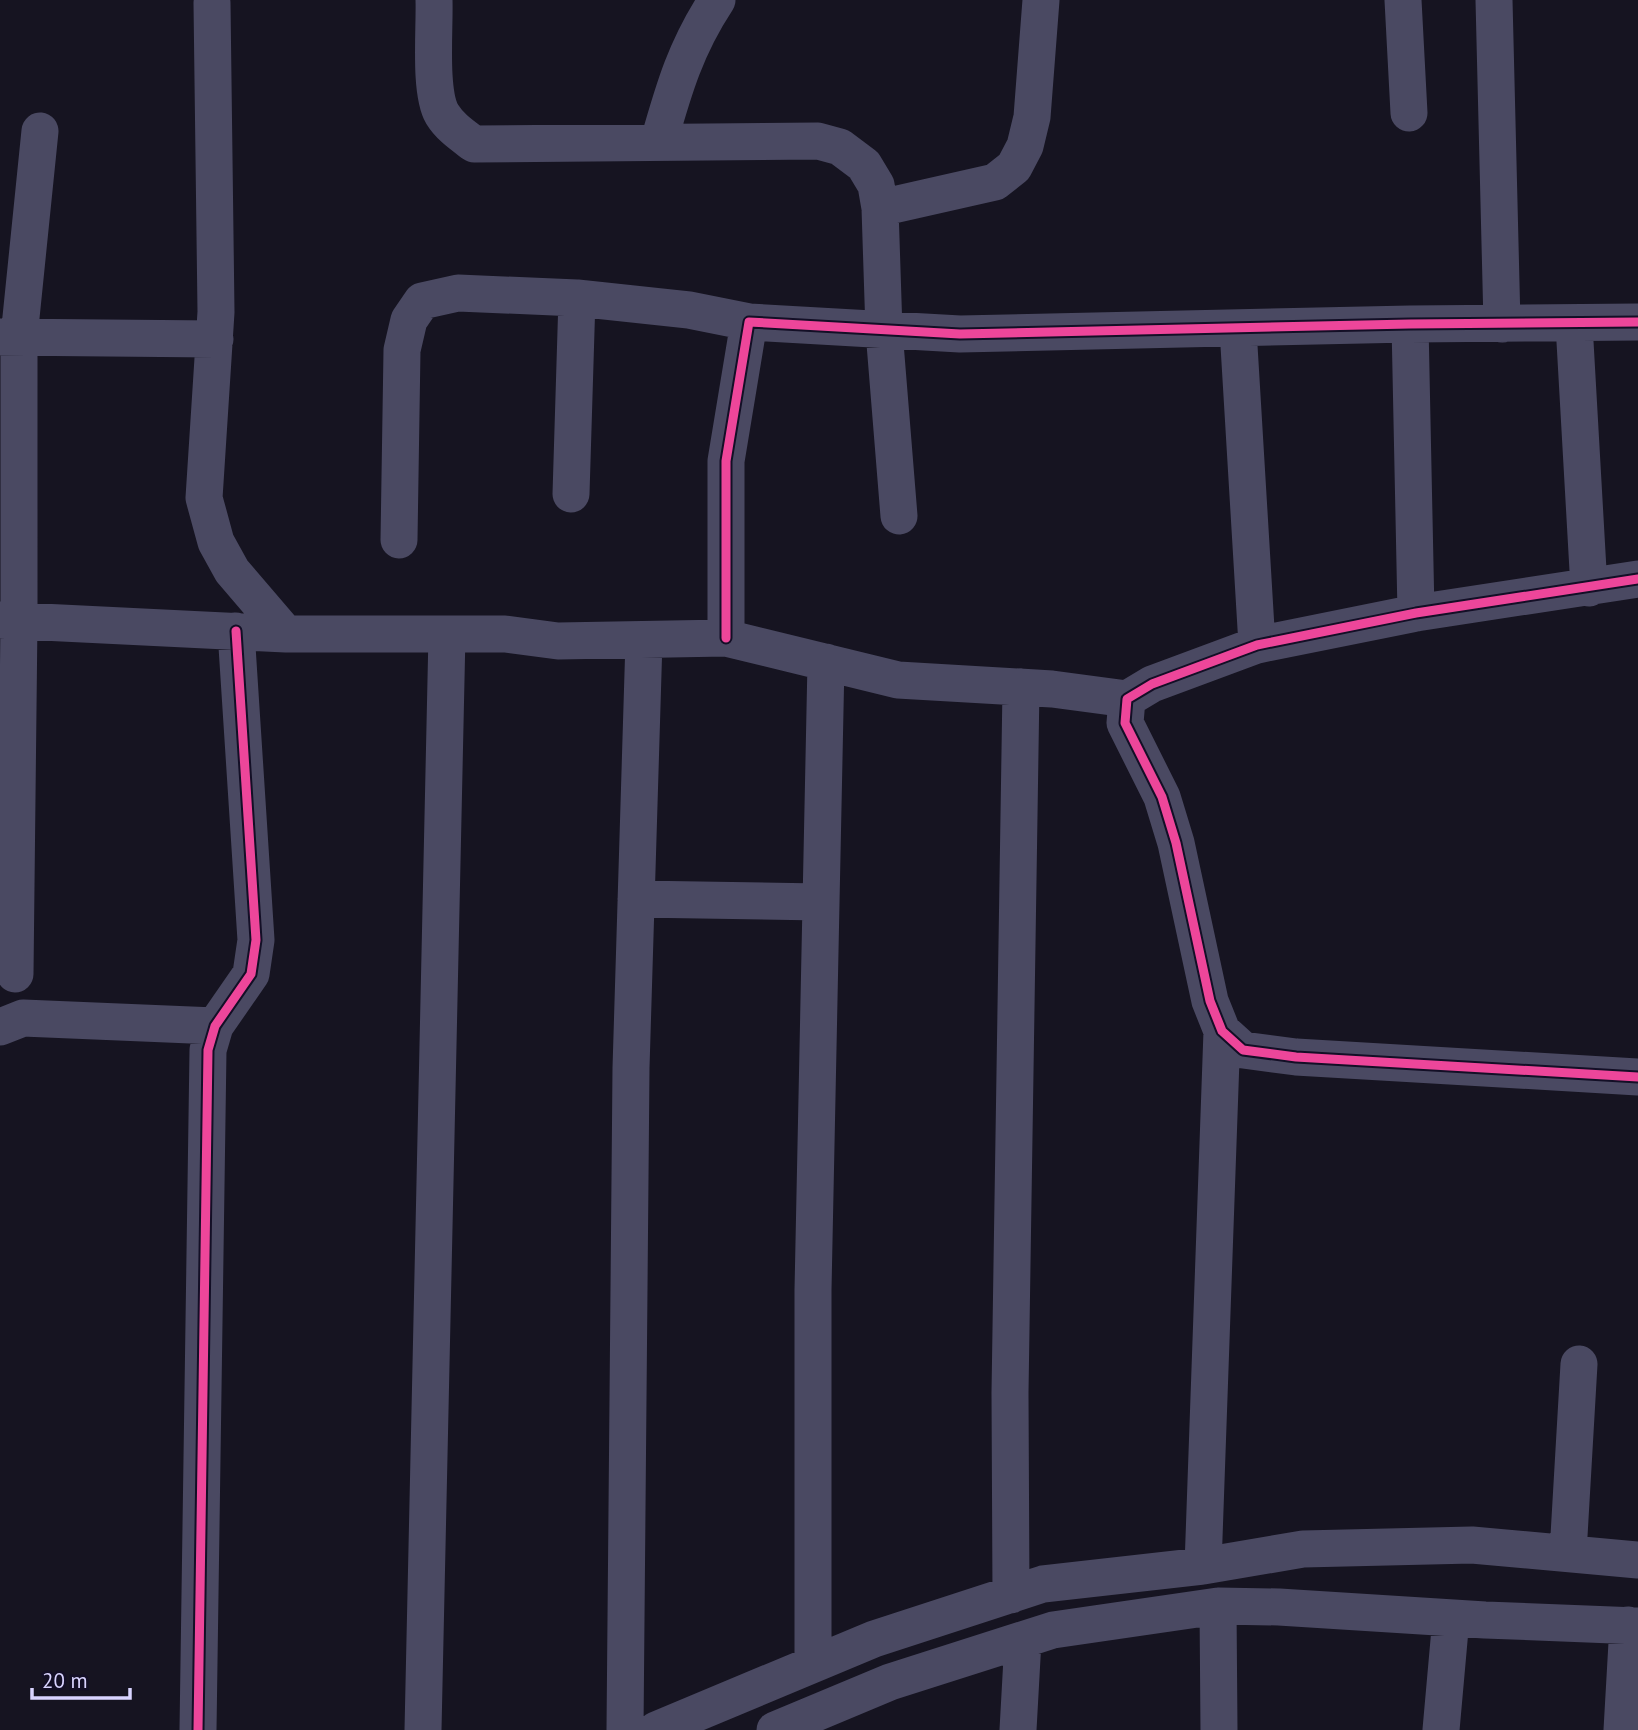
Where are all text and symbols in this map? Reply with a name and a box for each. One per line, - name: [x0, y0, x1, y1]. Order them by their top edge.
- scale bar: [32, 1656, 130, 1700]
- text: 20 m: [42, 1667, 88, 1694]

